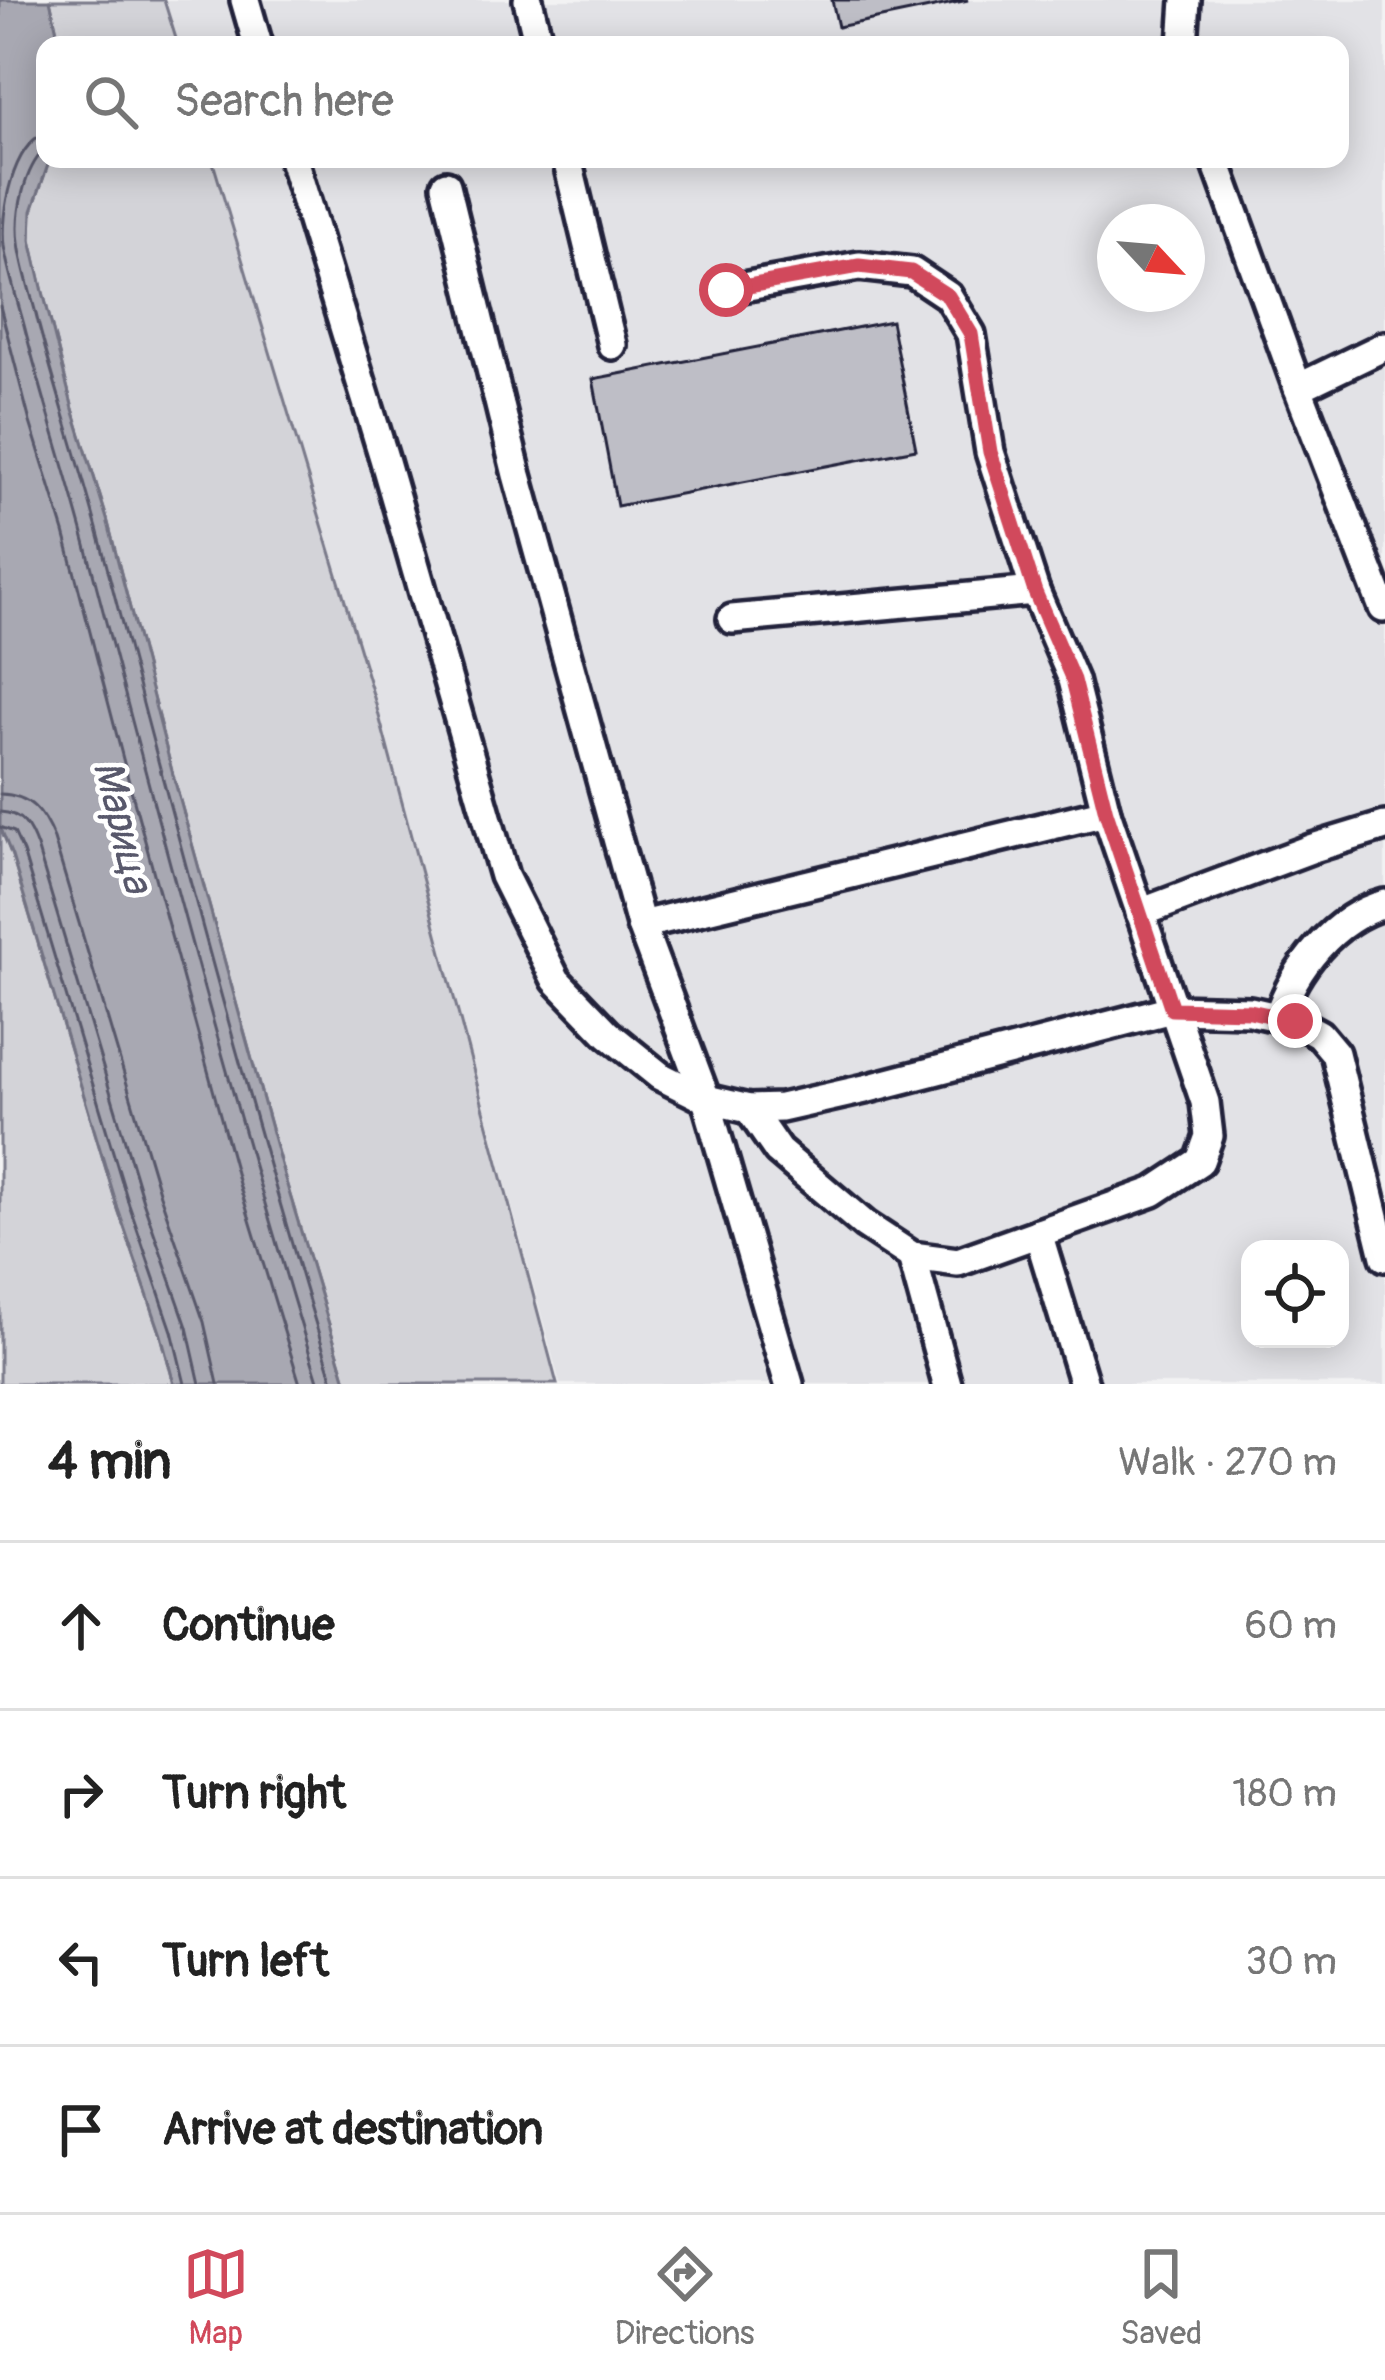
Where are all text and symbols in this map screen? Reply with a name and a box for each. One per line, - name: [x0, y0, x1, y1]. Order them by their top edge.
- search box: [36, 36, 1349, 168]
- icon: search: [78, 69, 144, 135]
- text: Search here: [174, 74, 394, 130]
- north arrow: [1097, 204, 1205, 312]
- route start: [699, 263, 753, 317]
- water label: Марица: [81, 755, 164, 900]
- route end: [1268, 994, 1322, 1048]
- map controls: [1241, 1240, 1349, 1348]
- button: locate: [1241, 1240, 1349, 1348]
- text: 4 min: [48, 1430, 171, 1494]
- text: Walk · 270 m: [1118, 1438, 1337, 1487]
- icon: ahead: [48, 1593, 114, 1659]
- text: Continue: [162, 1598, 335, 1654]
- text: 60 m: [1245, 1601, 1337, 1650]
- icon: right: [48, 1761, 114, 1827]
- text: Turn right: [162, 1766, 346, 1822]
- text: 180 m: [1232, 1769, 1337, 1818]
- icon: left: [48, 1929, 114, 1995]
- text: Turn left: [162, 1934, 329, 1990]
- text: 30 m: [1246, 1937, 1337, 1986]
- icon: arrive: [48, 2097, 114, 2163]
- text: Arrive at destination: [162, 2102, 543, 2158]
- tab: Map: [183, 2241, 249, 2354]
- tab: Directions: [615, 2241, 755, 2354]
- tab: Saved: [1120, 2241, 1202, 2354]

